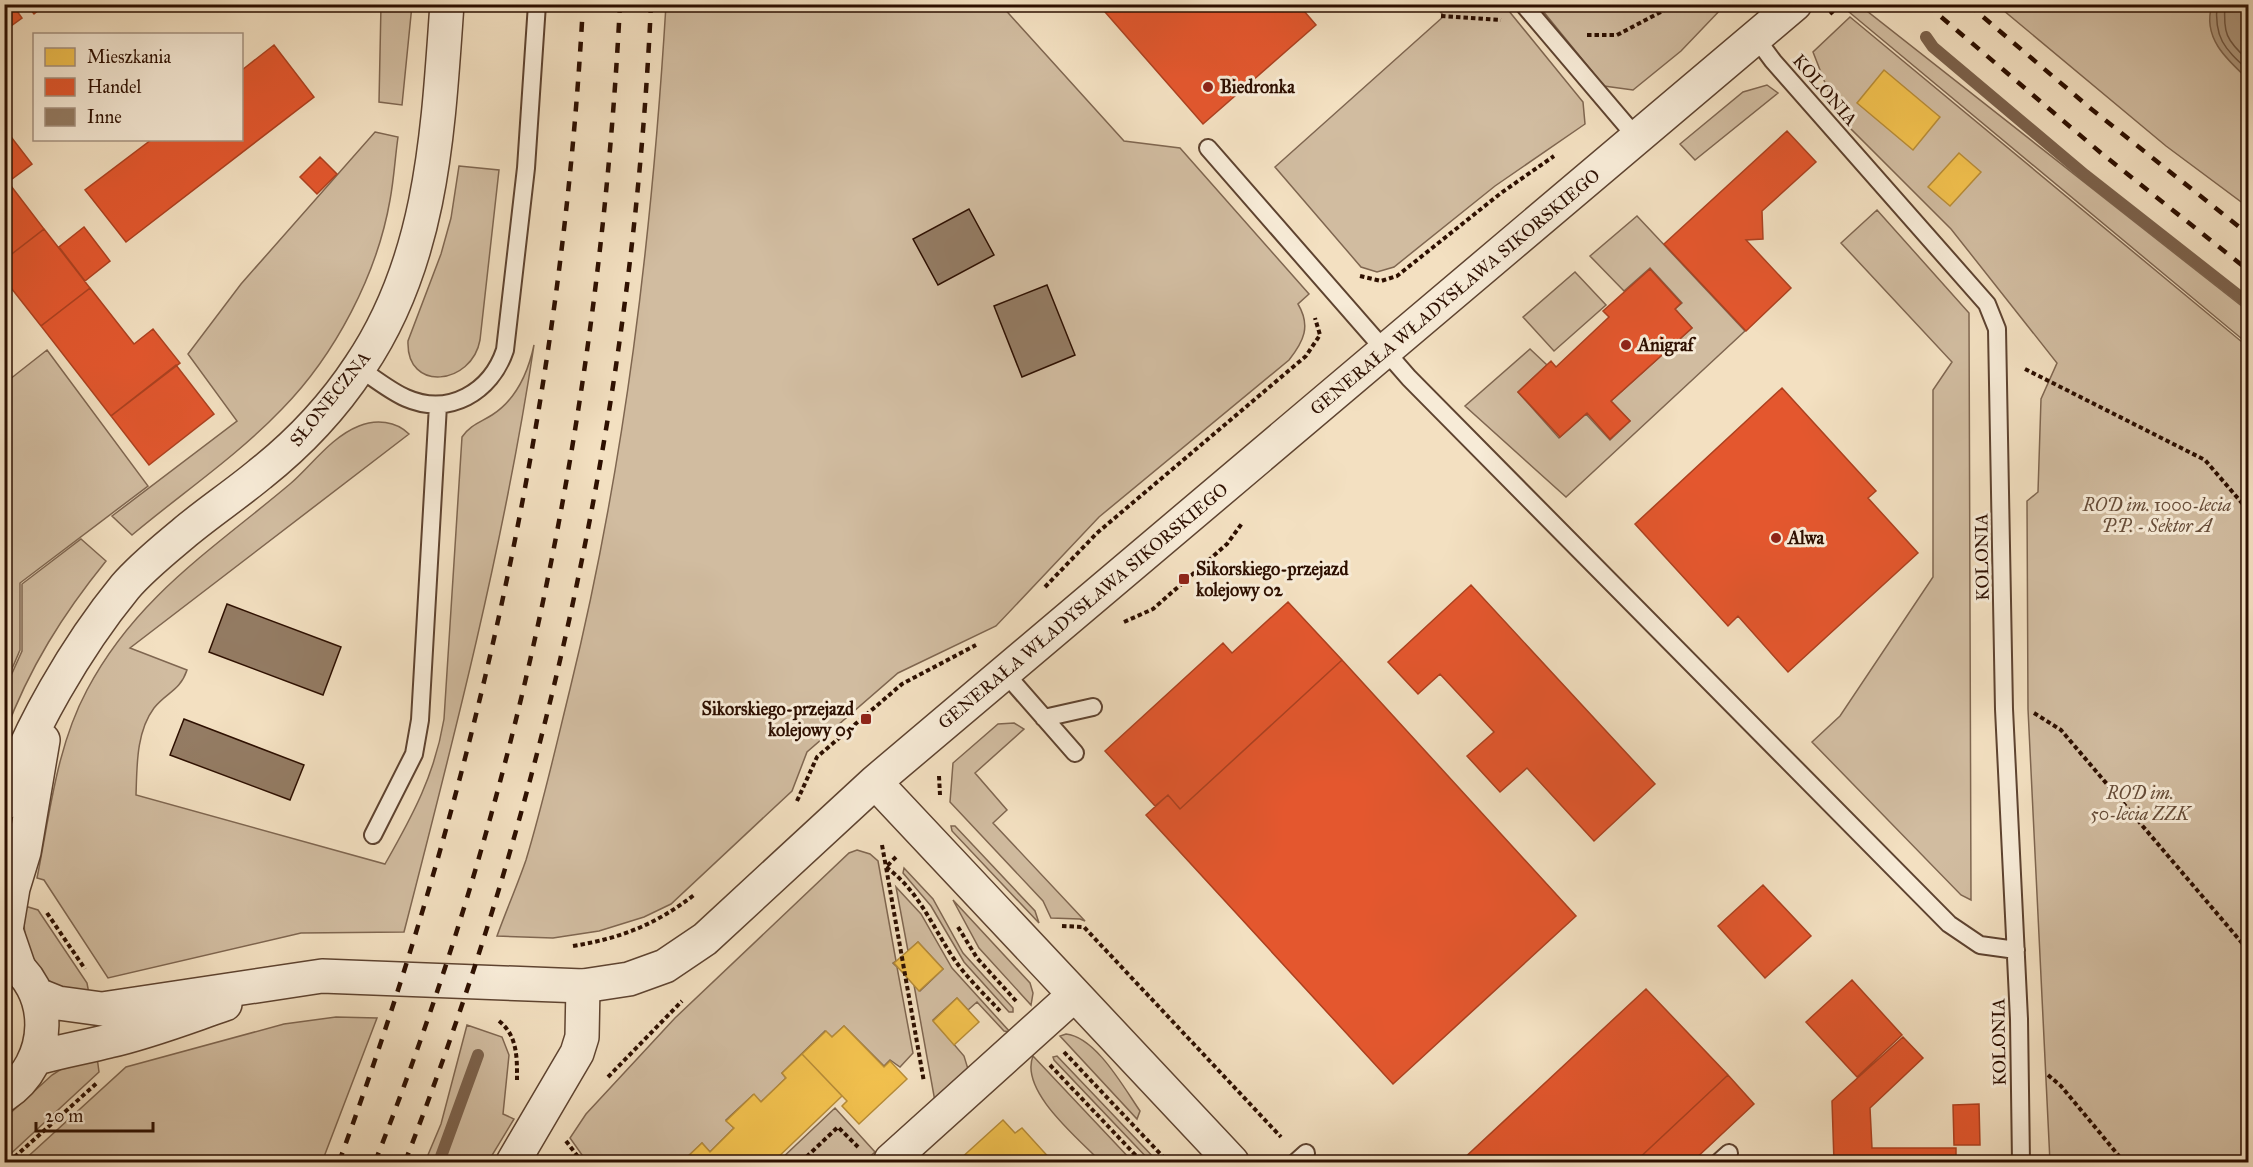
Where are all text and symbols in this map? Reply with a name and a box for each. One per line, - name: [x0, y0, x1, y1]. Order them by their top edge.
- legend: [33, 33, 243, 141]
- text: Mieszkania: [87, 46, 171, 68]
- street label: KOLONIA: [1788, 50, 1862, 130]
- text: Handel: [87, 76, 141, 98]
- place label: Biedronka: [1220, 76, 1295, 98]
- marker: Biedronka: [1201, 80, 1215, 94]
- text: Inne: [87, 106, 122, 128]
- street label: GENERAŁA WŁADYSŁAWA SIKORSKIEGO: [1305, 164, 1605, 420]
- place label: Anigraf: [1637, 334, 1697, 357]
- marker: Anigraf: [1619, 338, 1633, 352]
- street label: SŁONECZNA: [285, 347, 375, 451]
- street label: GENERAŁA WŁADYSŁAWA SIKORSKIEGO: [933, 478, 1233, 734]
- park label: ROD im. 1000-lecia P.P. - Sektor A: [2082, 494, 2232, 537]
- street label: KOLONIA: [1970, 513, 1994, 601]
- place label: Alwa: [1787, 527, 1825, 549]
- marker: Alwa: [1769, 531, 1783, 545]
- place label: Sikorskiego-przejazd kolejowy 02: [1196, 558, 1349, 602]
- marker: Sikorskiego-przejazd kolejowy 02: [1177, 572, 1191, 586]
- place label: Sikorskiego-przejazd kolejowy 05: [702, 698, 855, 742]
- marker: Sikorskiego-przejazd kolejowy 05: [859, 712, 873, 726]
- park label: ROD im. 50-lecia ZZK: [2090, 782, 2192, 825]
- street label: KOLONIA: [1987, 998, 2011, 1086]
- scale bar: [36, 1095, 153, 1133]
- text: 20 m: [45, 1105, 83, 1127]

